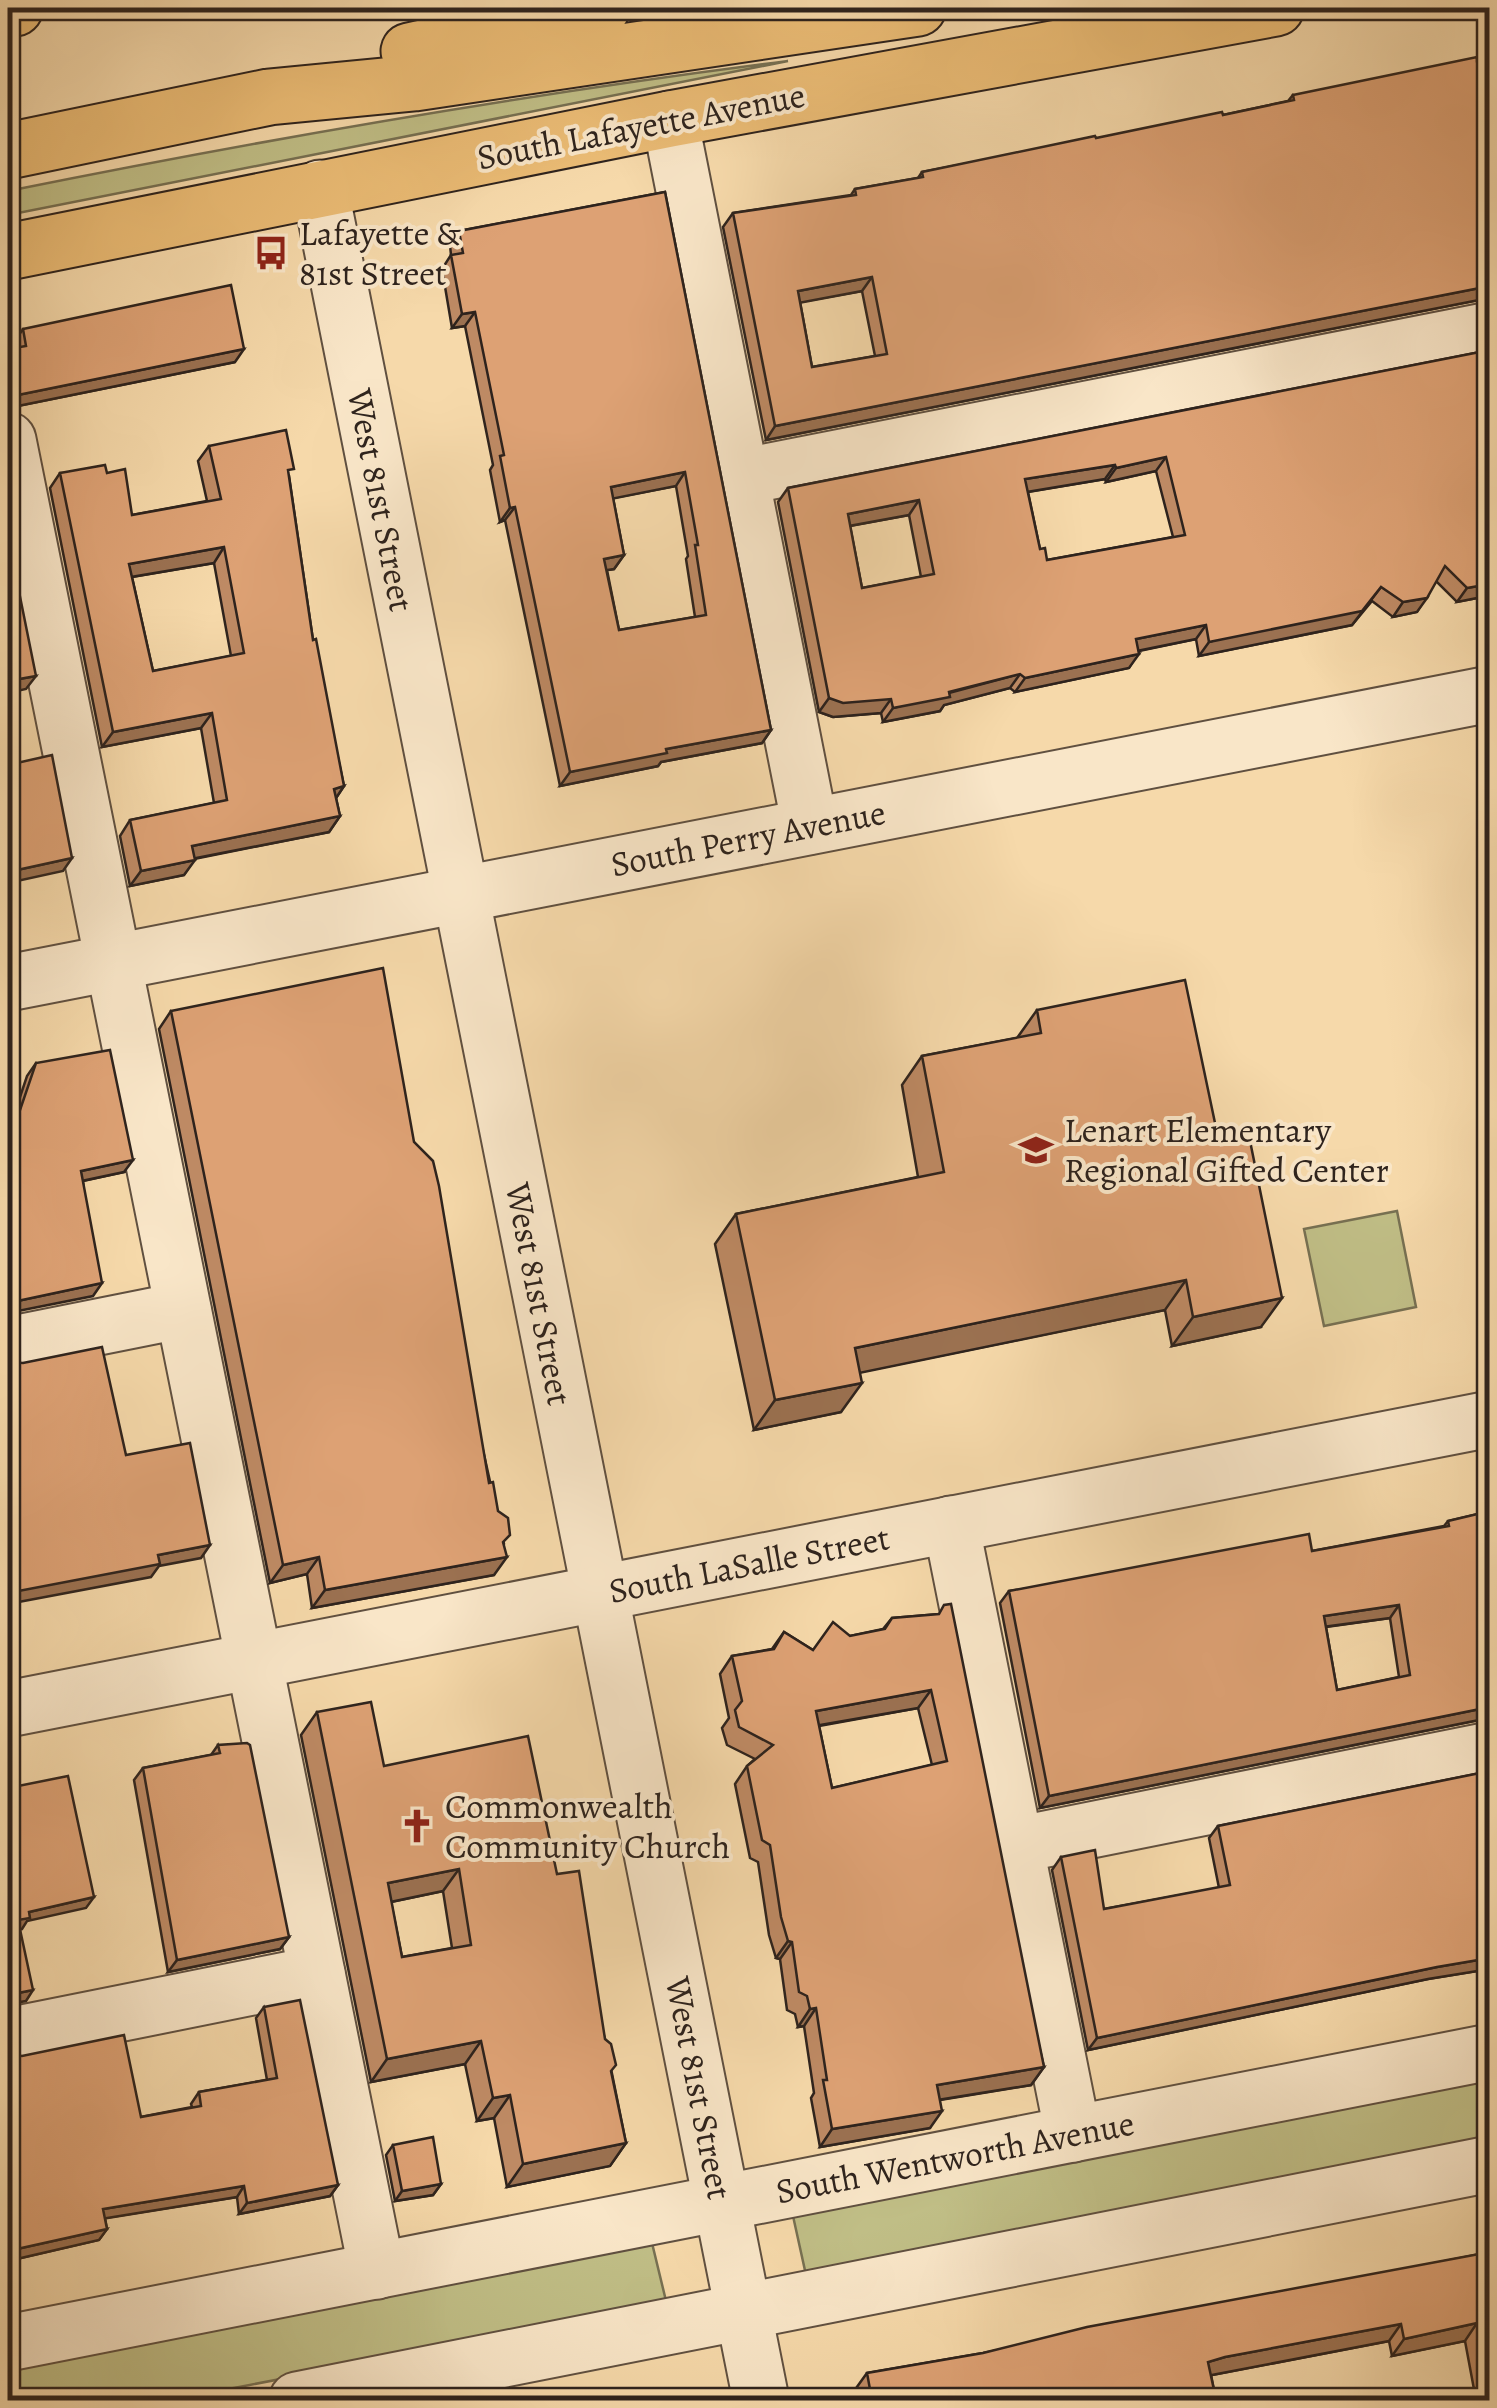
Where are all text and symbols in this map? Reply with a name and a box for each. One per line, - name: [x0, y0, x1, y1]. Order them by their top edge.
- street label: South Lafayette Avenue: [473, 71, 809, 181]
- place label: Lafayette & 81st Street: [299, 209, 461, 297]
- bus stop icon: Lafayette & 81st Street: [252, 234, 290, 272]
- street label: West 81st Street: [336, 384, 426, 615]
- street label: South Perry Avenue: [607, 788, 889, 888]
- place label: Lenart Elementary Regional Gifted Center: [1064, 1106, 1389, 1194]
- school or university icon: Lenart Elementary Regional Gifted Center: [1017, 1131, 1055, 1169]
- street label: West 81st Street: [494, 1178, 584, 1409]
- street label: South LaSalle Street: [605, 1513, 893, 1615]
- place label: Commonwealth Community Church: [445, 1782, 730, 1870]
- church icon: Commonwealth Community Church: [398, 1807, 436, 1845]
- street label: West 81st Street: [654, 1972, 744, 2203]
- street label: South Wentworth Avenue: [772, 2099, 1138, 2215]

